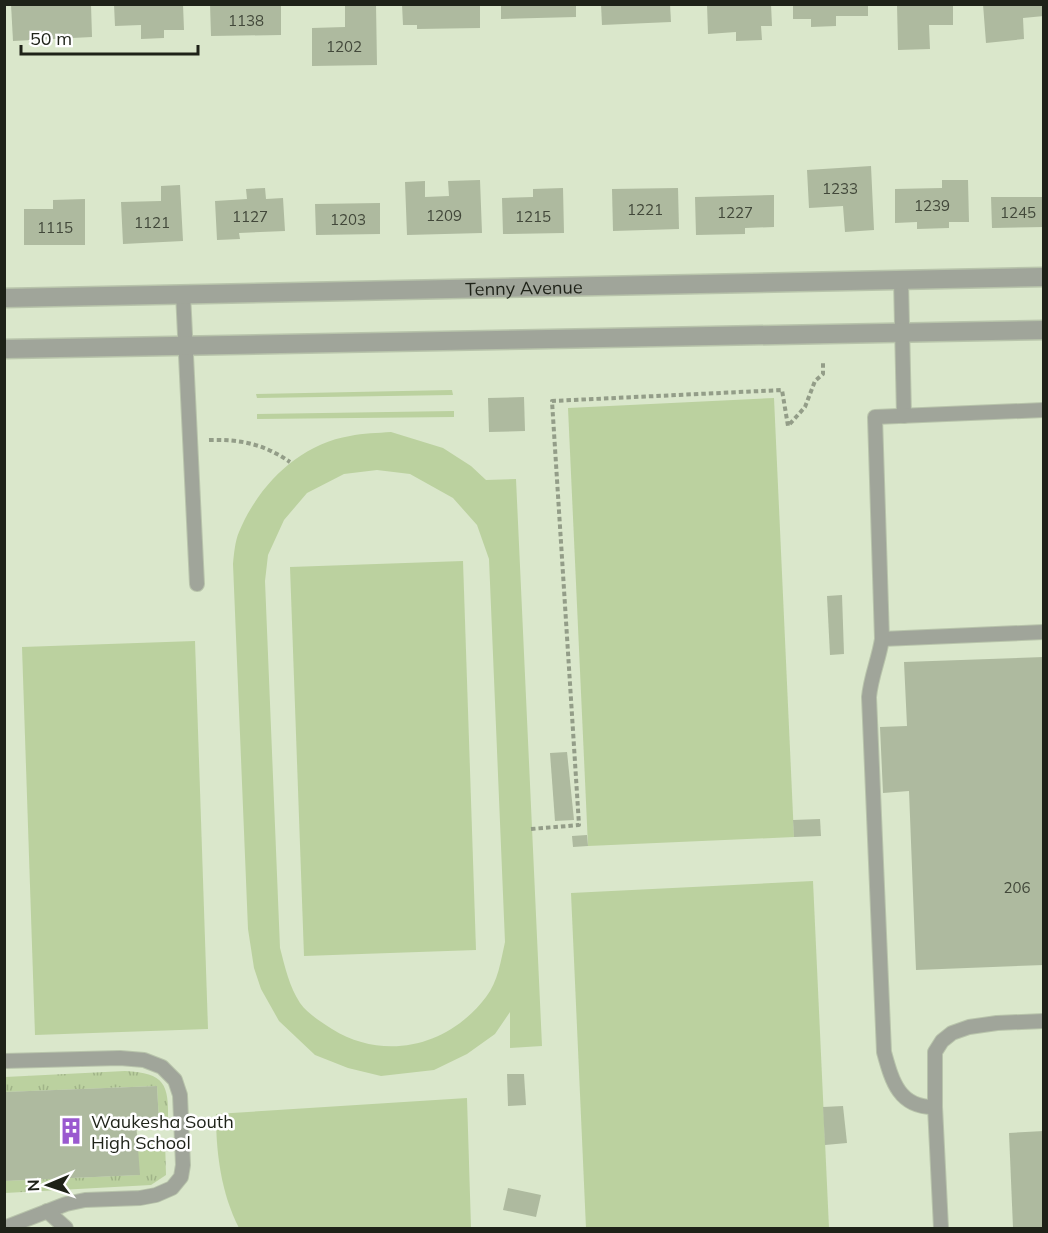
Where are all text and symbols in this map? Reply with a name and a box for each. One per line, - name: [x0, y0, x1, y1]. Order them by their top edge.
- house number: 1138: [228, 11, 264, 30]
- scale bar: [21, 18, 198, 56]
- text: 50 m: [30, 27, 72, 50]
- house number: 1202: [326, 37, 362, 56]
- house number: 1233: [822, 179, 858, 198]
- house number: 1239: [914, 196, 950, 215]
- house number: 1221: [627, 200, 663, 219]
- house number: 1227: [717, 203, 753, 222]
- house number: 1245: [1000, 203, 1036, 222]
- house number: 1209: [426, 206, 462, 225]
- house number: 1127: [232, 207, 268, 226]
- house number: 1215: [515, 207, 551, 226]
- house number: 1203: [330, 210, 366, 229]
- house number: 1121: [134, 213, 170, 232]
- house number: 1115: [37, 218, 73, 237]
- street label: Tenny Avenue: [465, 275, 583, 300]
- house number: 206: [1003, 878, 1031, 897]
- place label: Waukesha South High School: [91, 1110, 234, 1154]
- building icon: Waukesha South High School: [56, 1116, 86, 1146]
- north arrow: [18, 1155, 78, 1215]
- text: N: [23, 1179, 43, 1192]

